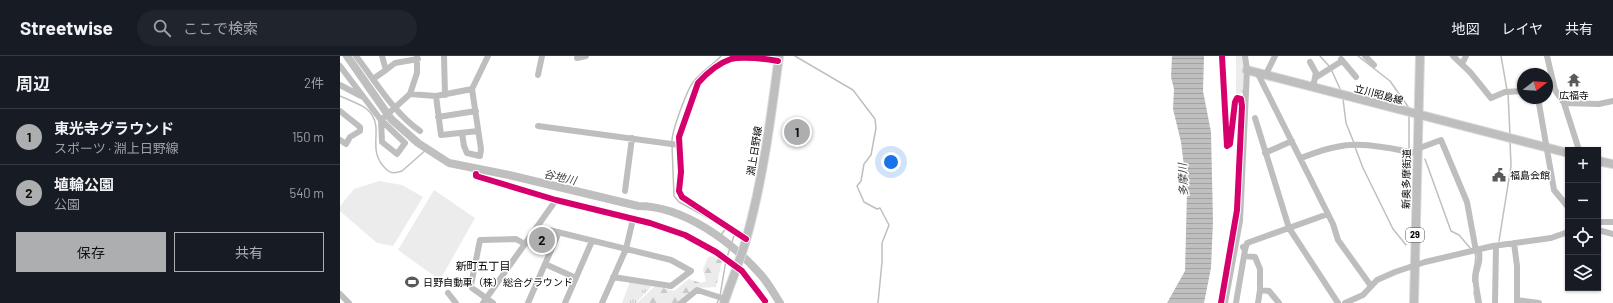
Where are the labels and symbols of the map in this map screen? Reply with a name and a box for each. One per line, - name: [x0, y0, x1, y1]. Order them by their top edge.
- north arrow: [1517, 68, 1553, 104]
- temple icon: 広福寺: [1566, 72, 1582, 88]
- street label: 立川昭島線: [1353, 82, 1405, 106]
- place label: 広福寺: [1559, 89, 1589, 101]
- pin: 1: [784, 117, 810, 147]
- street label: 淵上日野線: [744, 125, 764, 177]
- street label: 新奥多摩街道: [1399, 149, 1413, 209]
- your location: [881, 152, 901, 172]
- water label: 多摩川: [1175, 162, 1190, 197]
- water label: 谷地川: [543, 166, 579, 187]
- public building icon: 福島会館: [1491, 167, 1507, 183]
- place label: 福島会館: [1510, 169, 1550, 181]
- pin: 2: [529, 225, 555, 255]
- road number: 29: [1406, 228, 1424, 242]
- district label: 新町五丁目: [456, 259, 511, 272]
- sports icon: 日野自動車（株）総合グラウンド: [404, 274, 420, 290]
- place label: 日野自動車（株）総合グラウンド: [423, 276, 573, 288]

